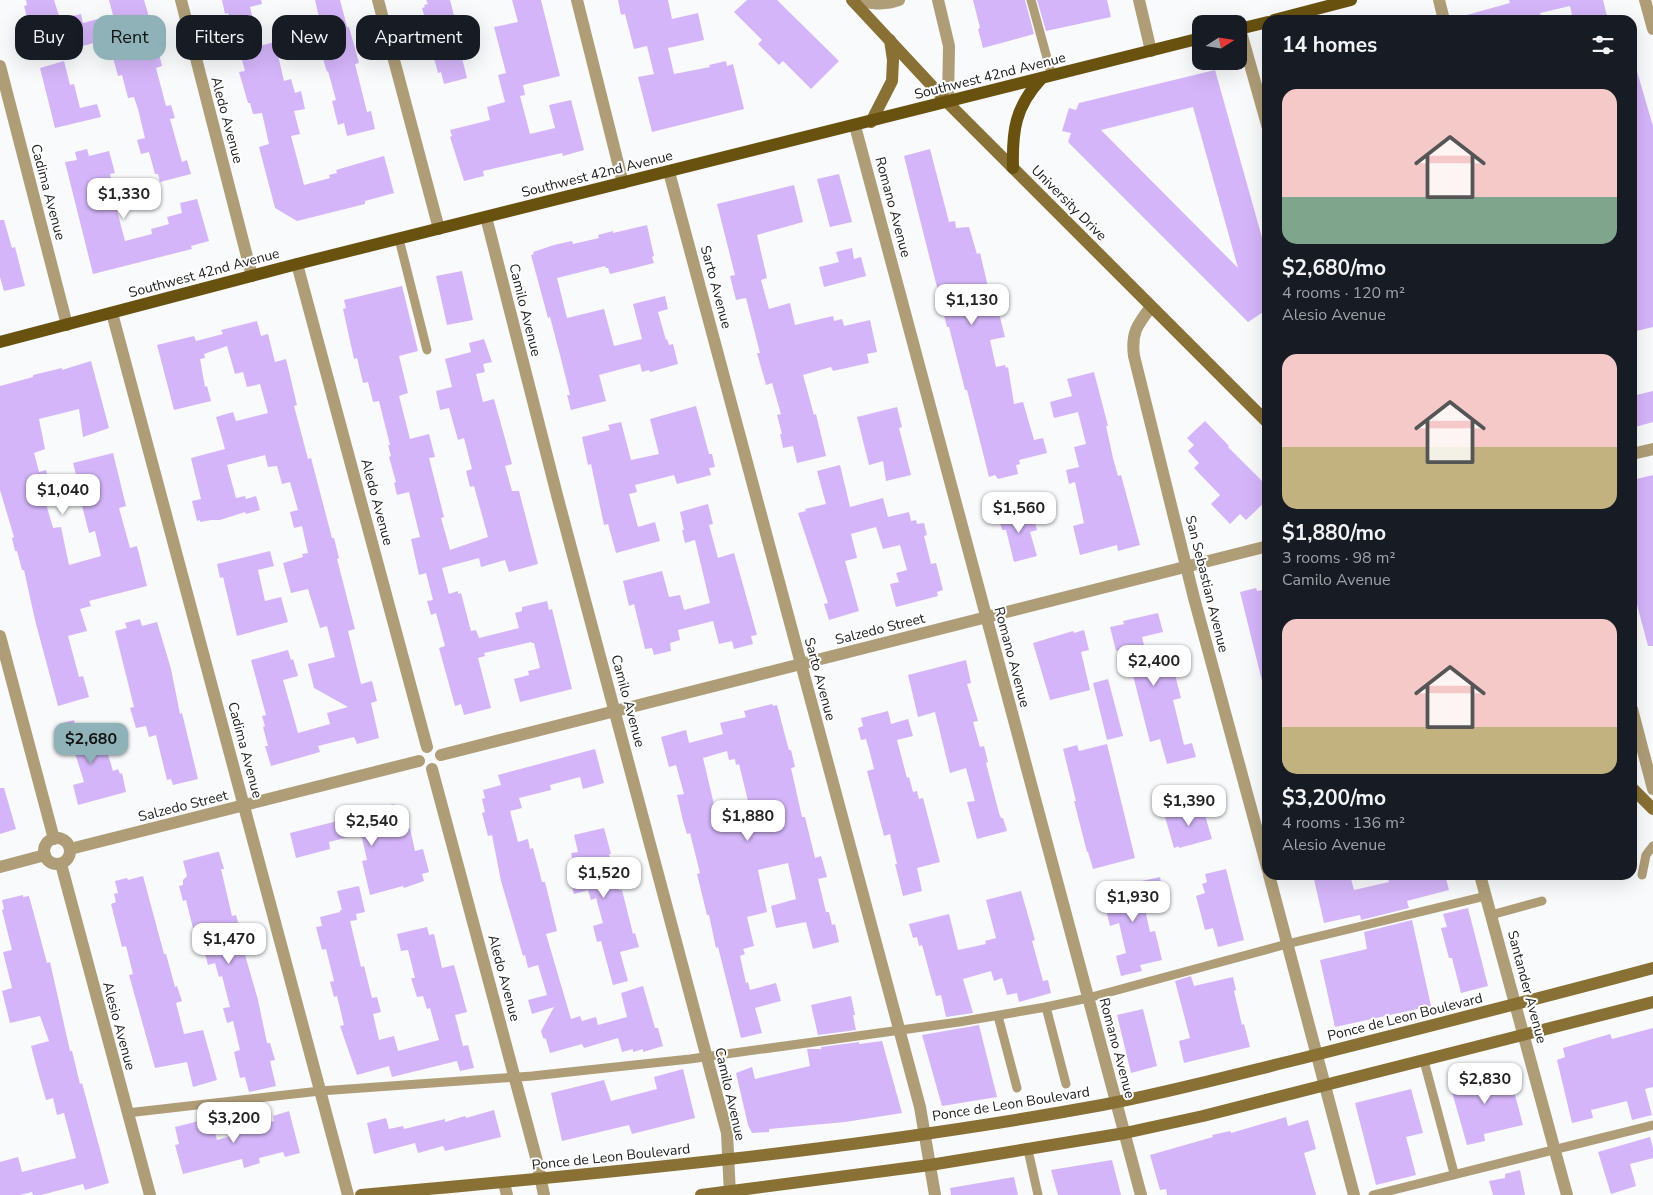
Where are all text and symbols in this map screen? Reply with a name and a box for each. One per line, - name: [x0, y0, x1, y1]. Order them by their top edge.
- chip: Buy: [15, 15, 83, 60]
- chip: Rent: [93, 15, 166, 60]
- chip: Filters: [176, 15, 262, 60]
- chip: New: [272, 15, 346, 60]
- chip: Apartment: [356, 15, 480, 60]
- north arrow: [1192, 15, 1248, 70]
- map controls: [1192, 15, 1247, 70]
- text: 14 homes: [1282, 31, 1377, 59]
- icon: filters: [1589, 31, 1617, 59]
- street label: Southwest 42nd Avenue: [912, 48, 1068, 104]
- street label: Aledo Avenue: [206, 75, 248, 165]
- icon: home: [1405, 122, 1495, 212]
- street label: Cadima Avenue: [26, 142, 70, 242]
- street label: Southwest 42nd Avenue: [519, 146, 675, 202]
- street label: Romano Avenue: [870, 155, 916, 259]
- street label: University Drive: [1027, 161, 1111, 245]
- pin: $1,330: [83, 178, 165, 220]
- text: $1,330: [98, 183, 150, 205]
- street label: Sarto Avenue: [696, 243, 736, 331]
- street label: Southwest 42nd Avenue: [126, 244, 282, 302]
- text: $2,680/mo: [1282, 254, 1386, 282]
- street label: Camilo Avenue: [504, 262, 546, 358]
- text: 4 rooms · 120 m²: [1282, 282, 1405, 304]
- pin: $1,130: [931, 284, 1013, 326]
- text: $1,130: [946, 289, 998, 311]
- text: Alesio Avenue: [1282, 304, 1386, 326]
- icon: home: [1405, 387, 1495, 477]
- street label: Aledo Avenue: [356, 457, 398, 547]
- pin: $1,040: [22, 474, 104, 516]
- text: $1,040: [37, 479, 89, 501]
- pin: $1,560: [978, 492, 1060, 534]
- text: $1,560: [993, 497, 1045, 519]
- street label: San Sebastian Avenue: [1181, 513, 1233, 655]
- text: $1,880/mo: [1282, 519, 1386, 547]
- text: 3 rooms · 98 m²: [1282, 547, 1395, 569]
- text: Camilo Avenue: [1282, 569, 1391, 591]
- street label: Romano Avenue: [989, 605, 1035, 709]
- street label: Salzedo Street: [833, 609, 927, 649]
- street label: Sarto Avenue: [800, 635, 840, 723]
- pin: $2,400: [1113, 644, 1195, 687]
- text: $2,400: [1128, 650, 1180, 672]
- icon: home: [1405, 652, 1495, 742]
- street label: Camilo Avenue: [607, 653, 649, 749]
- street label: Cadima Avenue: [223, 700, 267, 800]
- pin: $2,680: [50, 722, 132, 765]
- text: $2,680: [65, 728, 117, 750]
- pin: $1,390: [1148, 784, 1230, 827]
- text: $3,200/mo: [1282, 784, 1386, 812]
- street label: Salzedo Street: [136, 786, 230, 826]
- text: $1,390: [1163, 790, 1215, 812]
- pin: $1,880: [707, 800, 789, 842]
- pin: $2,540: [331, 804, 413, 847]
- text: $1,880: [722, 805, 774, 827]
- text: $2,540: [346, 810, 398, 832]
- text: 4 rooms · 136 m²: [1282, 812, 1405, 834]
- text: Alesio Avenue: [1282, 834, 1386, 856]
- pin: $1,520: [563, 856, 645, 899]
- text: $1,520: [578, 862, 630, 884]
- pin: $1,930: [1092, 880, 1174, 923]
- text: $1,930: [1107, 886, 1159, 908]
- pin: $1,470: [188, 922, 270, 965]
- text: $1,470: [203, 928, 255, 950]
- street label: Santander Avenue: [1503, 928, 1551, 1046]
- street label: Aledo Avenue: [483, 933, 525, 1023]
- street label: Alesio Avenue: [98, 980, 140, 1072]
- street label: Ponce de Leon Boulevard: [1325, 989, 1485, 1045]
- street label: Romano Avenue: [1094, 996, 1140, 1100]
- street label: Camilo Avenue: [710, 1046, 750, 1142]
- pin: $2,830: [1444, 1062, 1526, 1105]
- text: $2,830: [1459, 1068, 1511, 1090]
- street label: Ponce de Leon Boulevard: [931, 1082, 1091, 1126]
- pin: $3,200: [193, 1102, 275, 1144]
- text: $3,200: [208, 1107, 260, 1129]
- street label: Ponce de Leon Boulevard: [531, 1139, 691, 1175]

